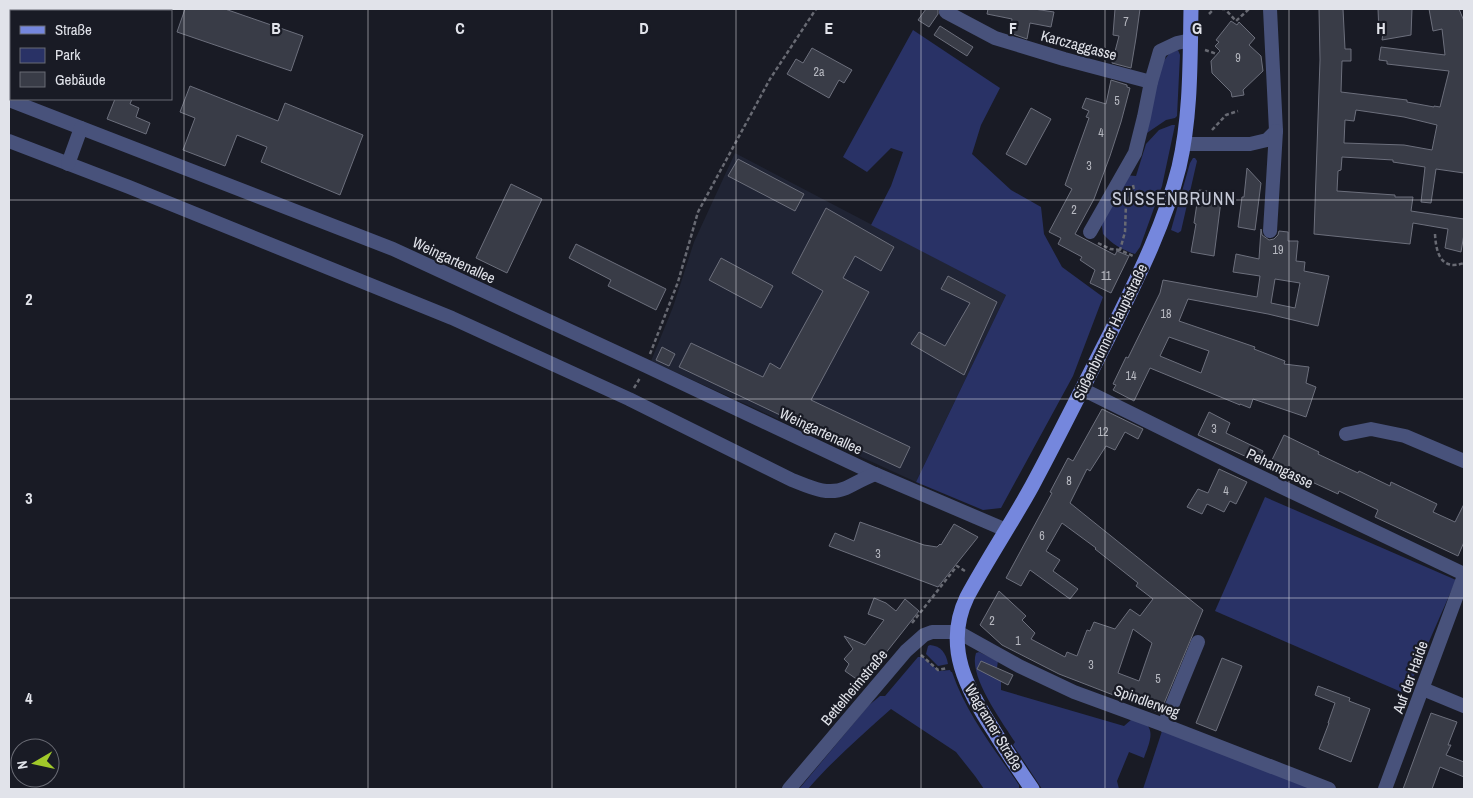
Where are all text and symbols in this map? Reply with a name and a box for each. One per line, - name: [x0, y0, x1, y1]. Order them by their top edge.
- legend: [10, 10, 172, 100]
- house number: 7: [1123, 14, 1129, 30]
- text: B: [271, 17, 281, 39]
- text: C: [455, 17, 465, 39]
- text: D: [639, 17, 649, 39]
- text: E: [825, 17, 834, 39]
- text: F: [1009, 17, 1017, 39]
- text: G: [1192, 17, 1202, 39]
- text: H: [1376, 17, 1386, 39]
- text: Straße: [55, 19, 92, 40]
- street label: Karczaggasse: [1039, 25, 1120, 65]
- text: Park: [55, 44, 81, 65]
- house number: 9: [1235, 50, 1241, 66]
- house number: 2a: [814, 64, 825, 80]
- text: Gebäude: [55, 69, 106, 90]
- house number: 5: [1114, 93, 1120, 109]
- house number: 4: [1098, 125, 1104, 141]
- house number: 3: [1086, 158, 1092, 174]
- district label: SÜSSENBRUNN: [1112, 186, 1236, 211]
- house number: 2: [1071, 202, 1077, 218]
- street label: Weingartenallee: [409, 232, 499, 288]
- house number: 19: [1273, 242, 1283, 258]
- street label: Süßenbrunner Hauptstraße: [1068, 260, 1152, 404]
- house number: 11: [1101, 268, 1112, 284]
- text: 2: [25, 288, 33, 310]
- house number: 18: [1161, 306, 1171, 322]
- house number: 14: [1126, 368, 1137, 384]
- street label: Weingartenallee: [776, 403, 866, 459]
- house number: 3: [1211, 421, 1217, 437]
- house number: 12: [1098, 424, 1108, 440]
- street label: Pehamgasse: [1243, 443, 1317, 493]
- house number: 8: [1066, 473, 1072, 489]
- house number: 4: [1223, 483, 1229, 499]
- text: 3: [25, 487, 33, 509]
- house number: 6: [1039, 528, 1045, 544]
- house number: 3: [875, 546, 881, 562]
- house number: 2: [989, 613, 995, 629]
- house number: 1: [1015, 633, 1021, 649]
- street label: Auf der Haide: [1387, 638, 1433, 717]
- street label: Bettelheimstraße: [816, 644, 892, 730]
- house number: 3: [1088, 657, 1094, 673]
- house number: 5: [1155, 671, 1161, 687]
- street label: Spindlerweg: [1111, 679, 1183, 723]
- street label: Wagramer Straße: [960, 680, 1028, 774]
- text: 4: [25, 687, 33, 709]
- north arrow: [10, 738, 60, 788]
- text: N: [13, 760, 32, 771]

